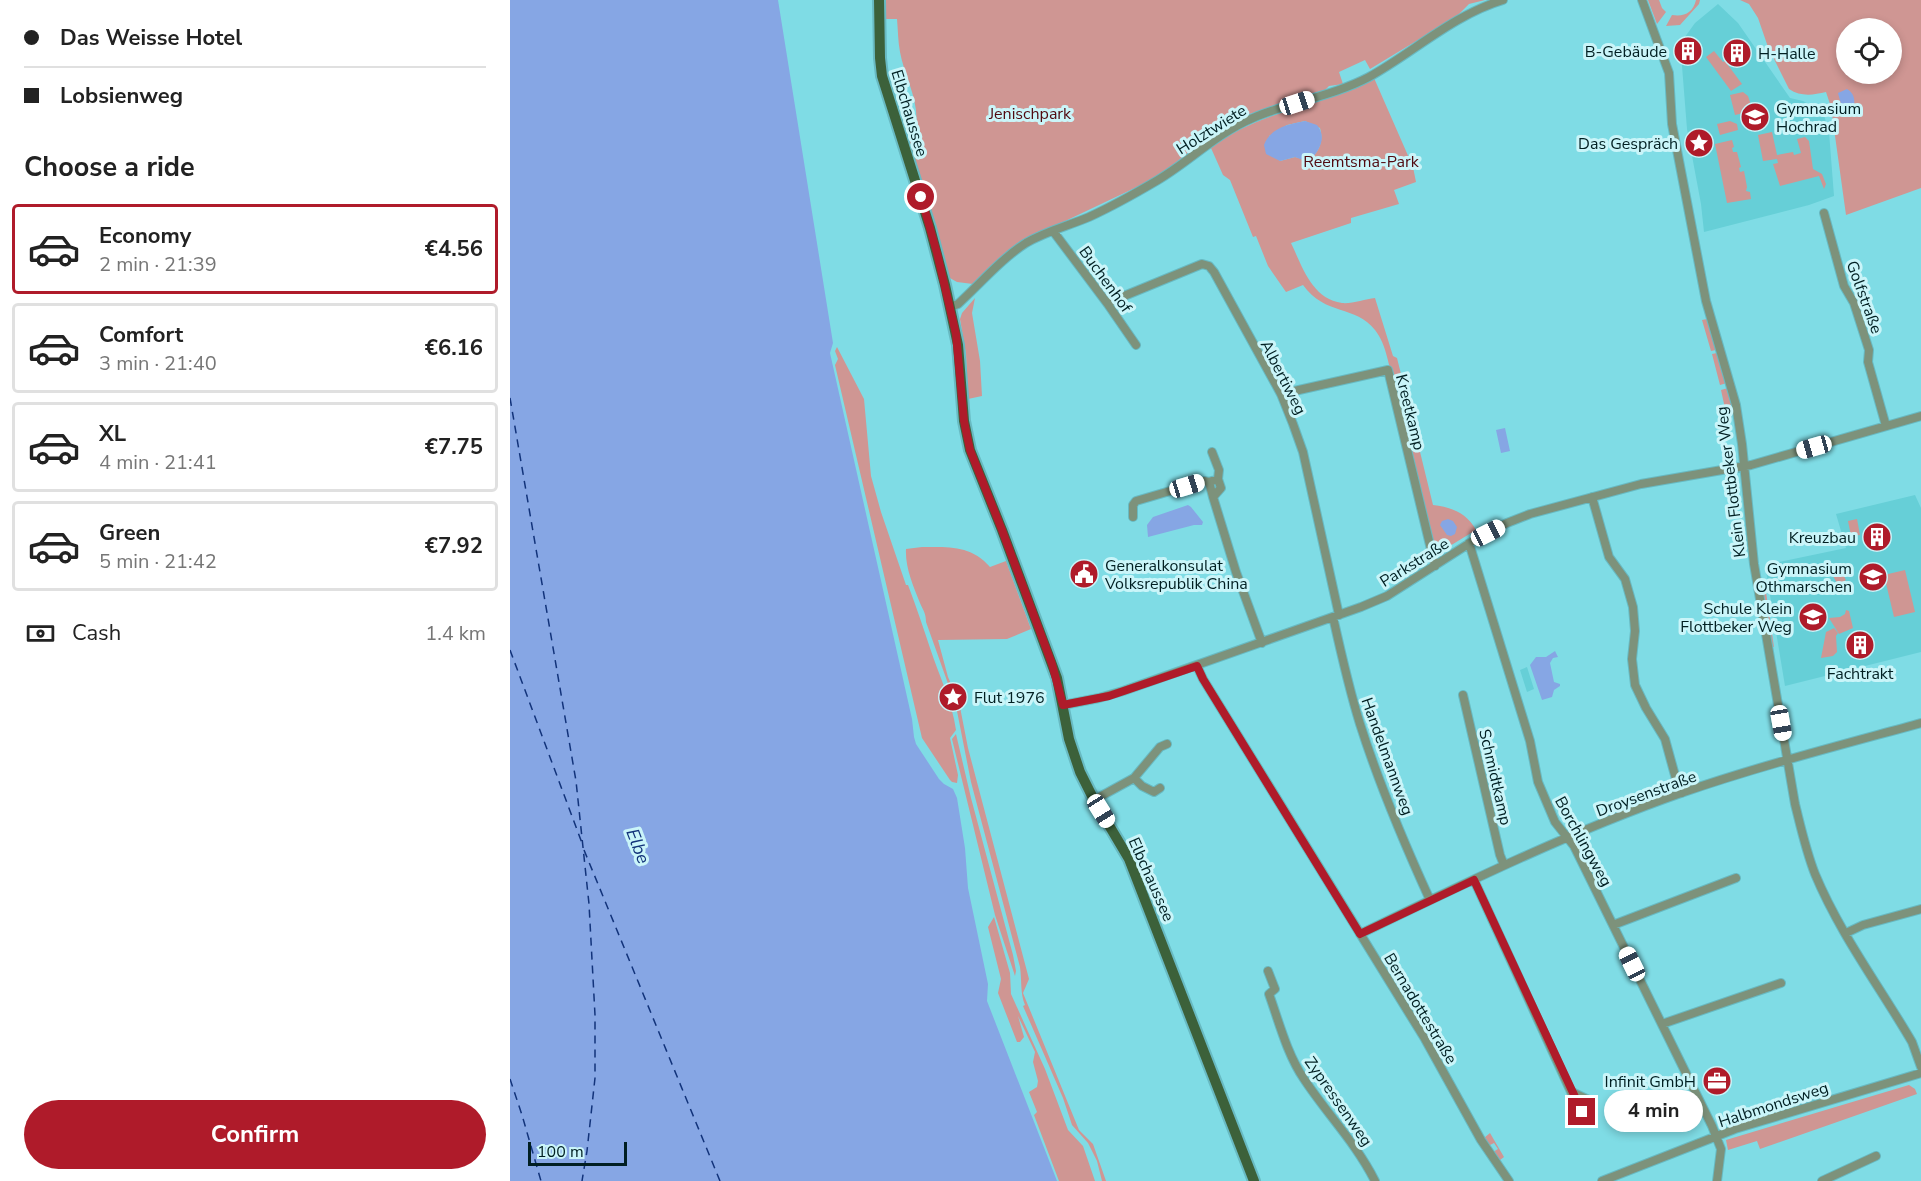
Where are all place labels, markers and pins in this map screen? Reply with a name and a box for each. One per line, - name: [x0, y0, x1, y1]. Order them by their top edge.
- building icon: B-Gebäude: [1672, 35, 1704, 67]
- building icon: H-Halle: [1721, 37, 1753, 69]
- place label: B-Gebäude: [1585, 41, 1667, 63]
- place label: H-Halle: [1758, 43, 1816, 65]
- place label: Gymnasium Hochrad: [1776, 98, 1861, 138]
- school or university icon: Gymnasium Hochrad: [1739, 101, 1771, 133]
- place icon: Das Gespräch: [1683, 127, 1715, 159]
- place label: Das Gespräch: [1578, 133, 1678, 155]
- building icon: Kreuzbau: [1861, 521, 1893, 553]
- place label: Kreuzbau: [1789, 527, 1856, 549]
- place label: Generalkonsulat Volksrepublik China: [1104, 555, 1248, 595]
- public building icon: Generalkonsulat Volksrepublik China: [1068, 558, 1100, 590]
- place label: Gymnasium Othmarschen: [1755, 558, 1852, 598]
- school or university icon: Gymnasium Othmarschen: [1857, 561, 1889, 593]
- place label: Schule Klein Flottbeker Weg: [1680, 598, 1792, 638]
- school or university icon: Schule Klein Flottbeker Weg: [1797, 601, 1829, 633]
- building icon: Fachtrakt: [1844, 629, 1876, 661]
- place label: Fachtrakt: [1827, 663, 1894, 685]
- place icon: Flut 1976: [937, 681, 969, 713]
- place label: Flut 1976: [974, 687, 1045, 709]
- office icon: Infinit GmbH: [1701, 1065, 1733, 1097]
- place label: Infinit GmbH: [1605, 1071, 1696, 1093]

